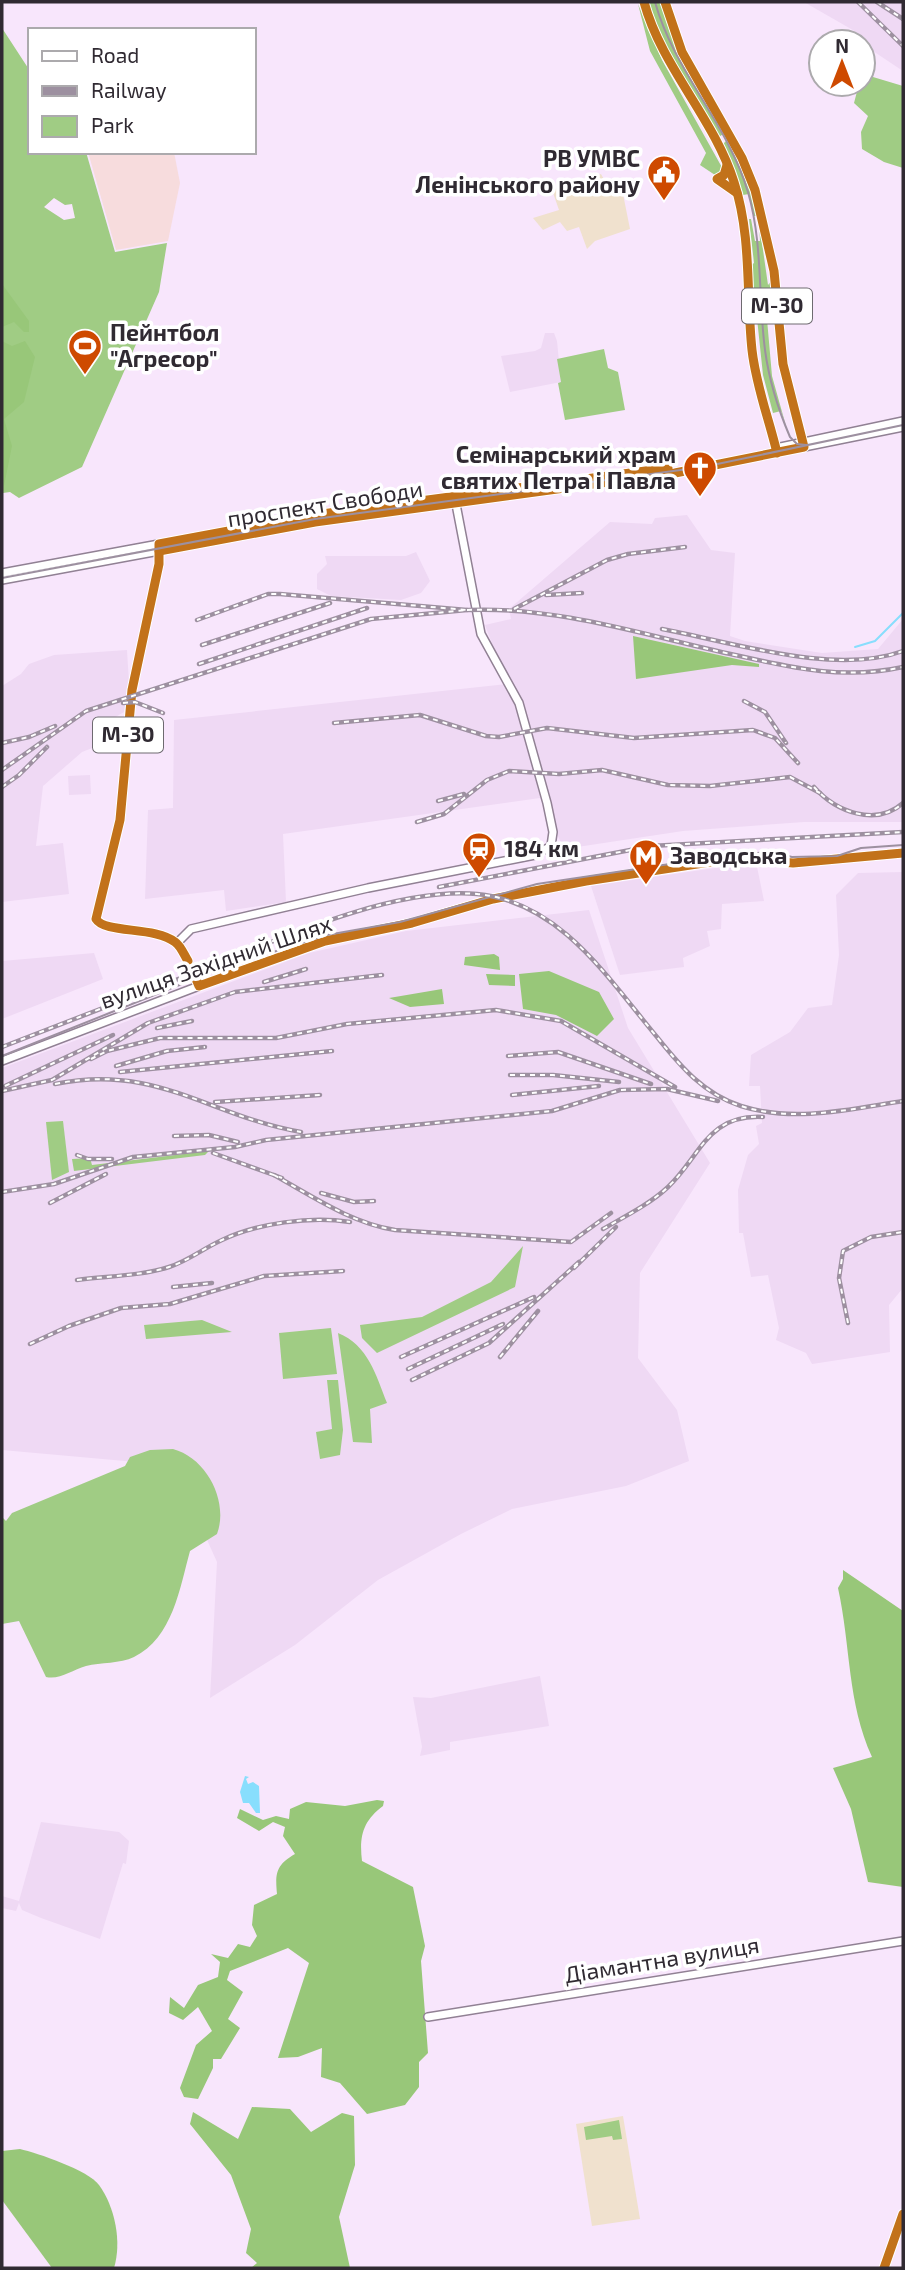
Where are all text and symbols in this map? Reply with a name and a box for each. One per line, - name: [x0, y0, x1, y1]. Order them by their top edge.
- legend: [28, 28, 256, 154]
- north arrow: [807, 28, 877, 98]
- text: N: [835, 34, 849, 57]
- text: Road: [91, 42, 139, 67]
- text: Railway: [91, 77, 167, 102]
- text: Park: [91, 112, 134, 137]
- place label: РВ УМВС Ленінського району: [416, 144, 640, 198]
- public building icon: РВ УМВС Ленінського району: [645, 153, 683, 202]
- road number: М-30: [742, 288, 812, 324]
- place label: Пейнтбол "Агресор": [110, 318, 219, 372]
- sports icon: Пейнтбол "Агресор": [66, 327, 104, 376]
- place label: Семінарський храм святих Петра і Павла: [441, 440, 676, 494]
- church icon: Семінарський храм святих Петра і Павла: [681, 449, 719, 498]
- street label: проспект Свободи: [225, 474, 425, 532]
- road number: М-30: [93, 718, 163, 752]
- station icon: 184 км: [460, 830, 498, 879]
- place label: 184 км: [504, 834, 579, 862]
- metro station icon: Заводська: [627, 837, 665, 886]
- place label: Заводська: [670, 841, 788, 869]
- street label: вулиця Західний Шлях: [96, 908, 335, 1015]
- street label: Діамантна вулиця: [562, 1930, 761, 1989]

